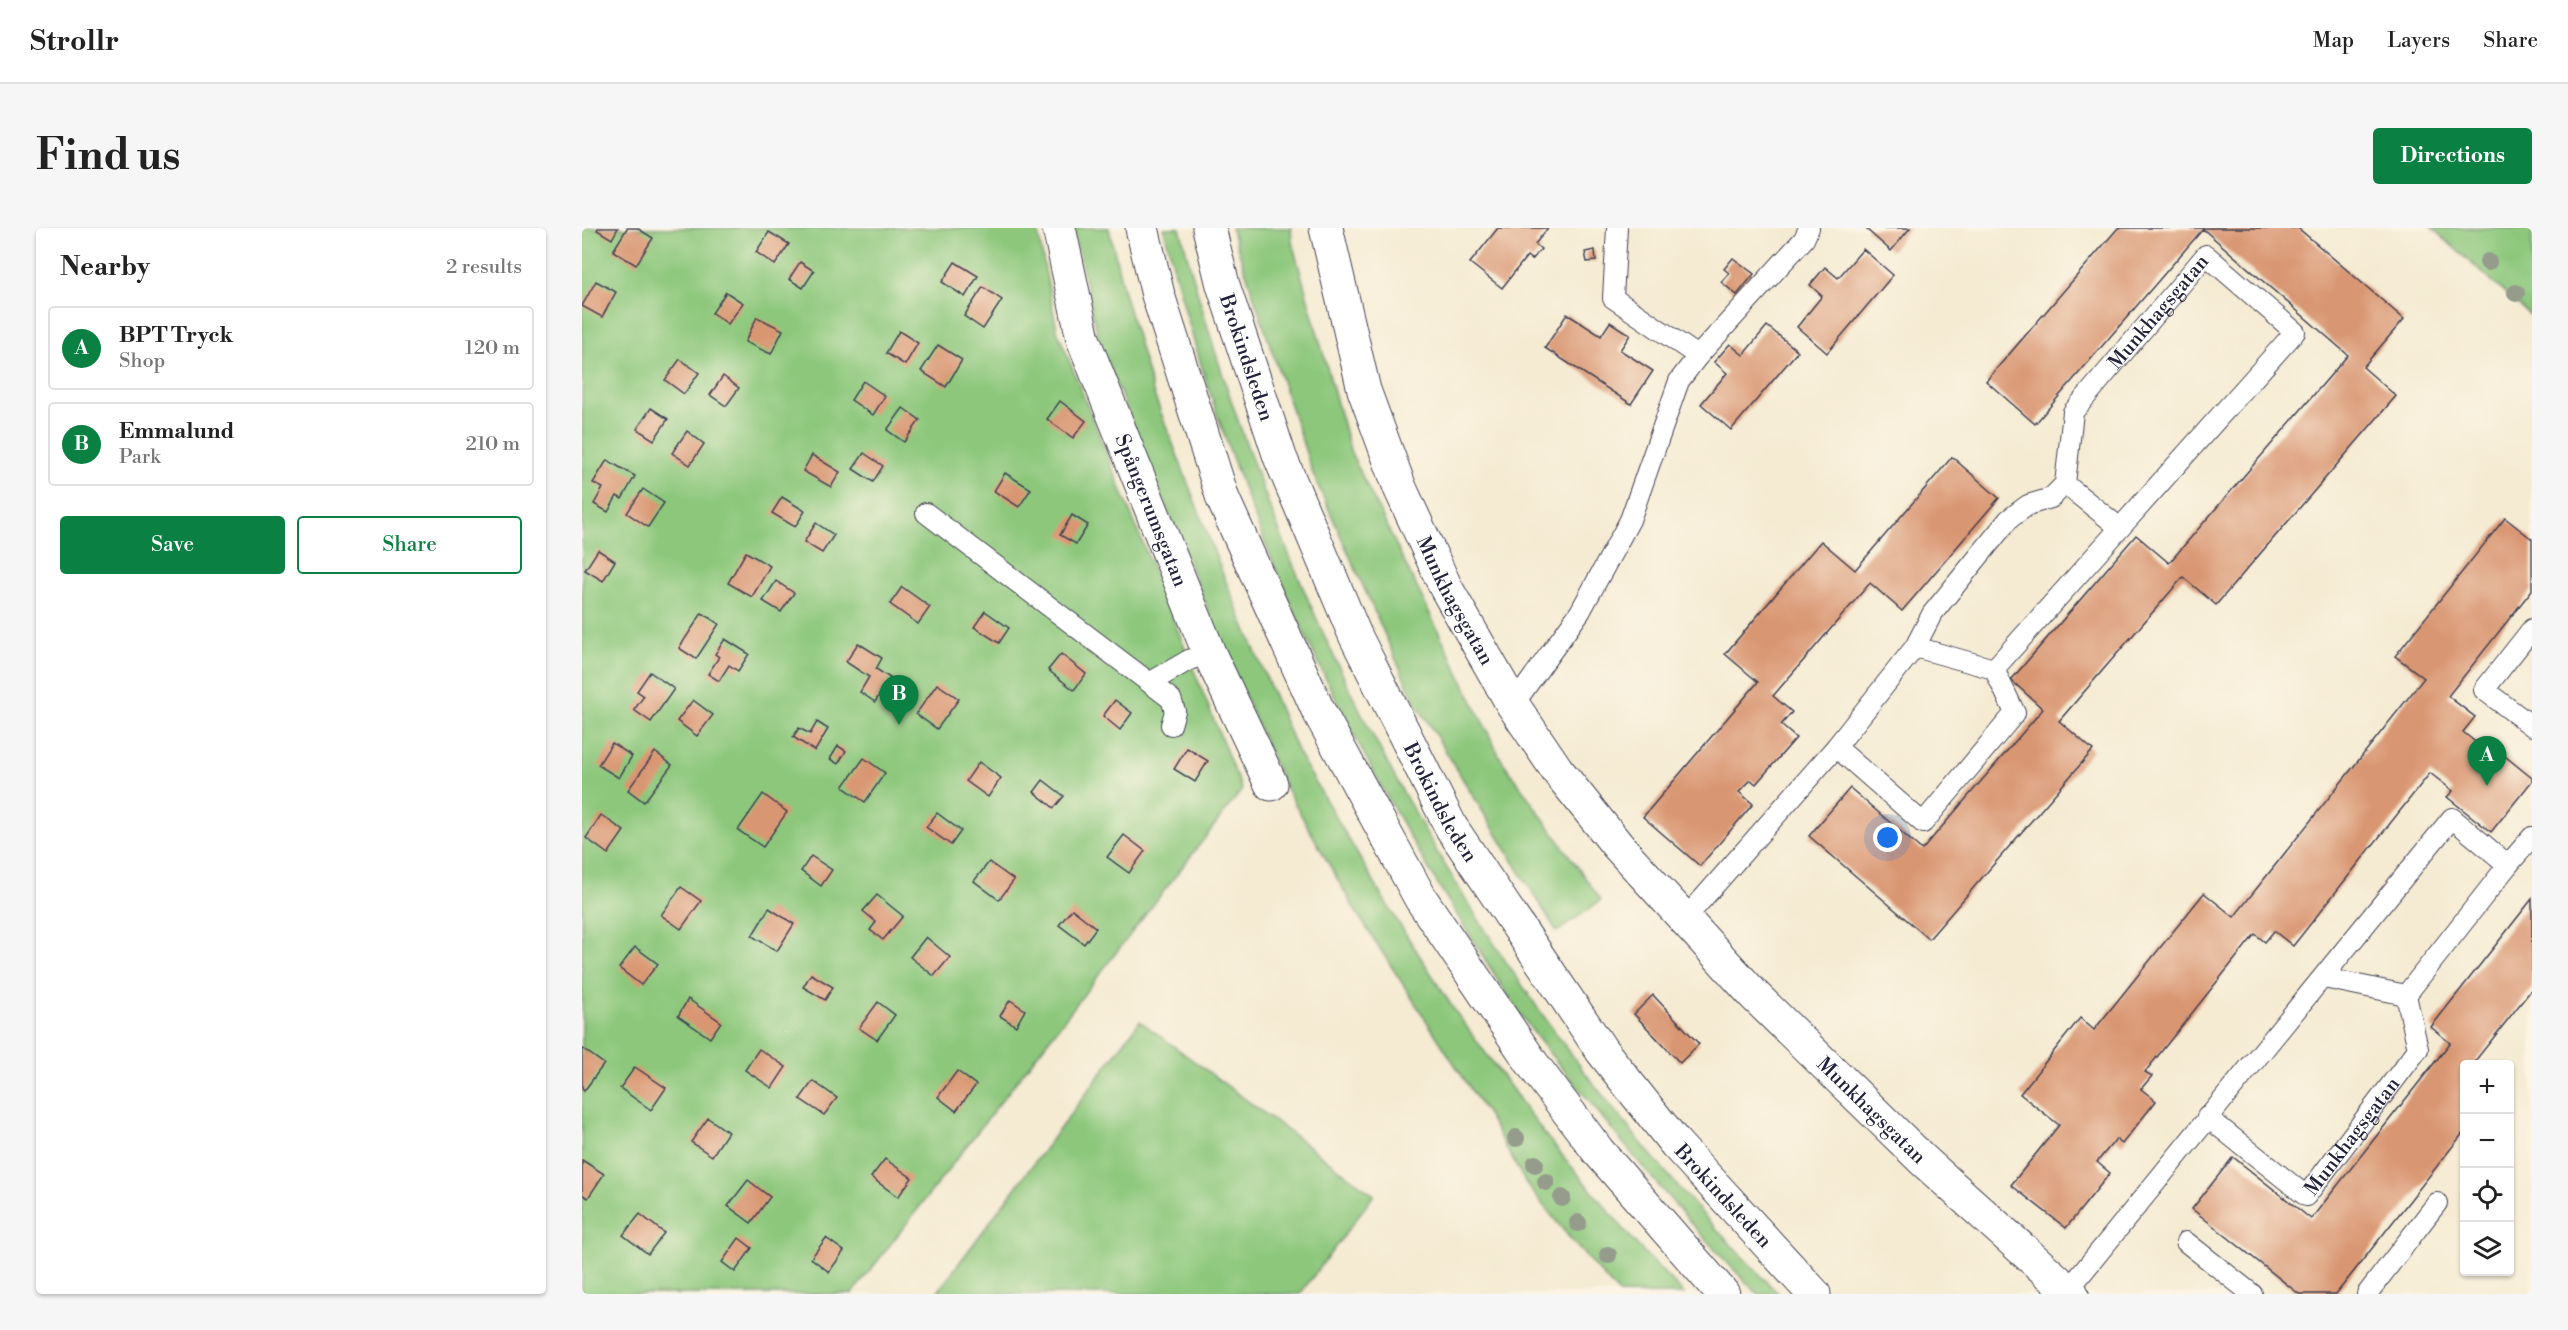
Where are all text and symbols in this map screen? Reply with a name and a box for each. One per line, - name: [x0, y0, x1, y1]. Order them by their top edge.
- text: Strollr: [30, 24, 119, 59]
- text: Map: [2313, 28, 2354, 54]
- text: Layers: [2387, 28, 2450, 54]
- text: Share: [2483, 28, 2538, 54]
- button: Directions: [2373, 128, 2532, 184]
- text: Find us: [36, 130, 180, 183]
- street label: Munkhagsgatan: [2104, 250, 2215, 375]
- text: Nearby: [60, 251, 150, 283]
- text: 2 results: [446, 255, 522, 280]
- street label: Brokindsleden: [1213, 290, 1278, 425]
- text: BPT Tryck: [119, 322, 233, 349]
- text: A: [74, 336, 89, 361]
- text: 120 m: [465, 336, 520, 361]
- text: Shop: [119, 349, 165, 374]
- text: Emmalund: [119, 418, 234, 445]
- street label: Spångerumsgatan: [1108, 431, 1192, 591]
- text: B: [74, 432, 89, 457]
- text: 210 m: [465, 432, 520, 457]
- text: Park: [119, 445, 161, 470]
- button: Save: [60, 516, 285, 574]
- button: Share: [297, 516, 522, 574]
- street label: Munkhagsgatan: [1410, 532, 1499, 670]
- pin: B: [880, 676, 918, 725]
- pin: A: [2468, 736, 2506, 786]
- street label: Brokindsleden: [1397, 738, 1482, 868]
- your location: [1873, 823, 1902, 852]
- street label: Munkhagsgatan: [1811, 1052, 1931, 1170]
- map controls: [2460, 1060, 2514, 1276]
- button: +: [2460, 1060, 2514, 1114]
- street label: Munkhagsgatan: [2300, 1073, 2406, 1201]
- button: −: [2460, 1114, 2514, 1168]
- street label: Brokindsleden: [1668, 1139, 1777, 1254]
- button: locate: [2460, 1168, 2514, 1222]
- button: layers: [2460, 1222, 2514, 1276]

